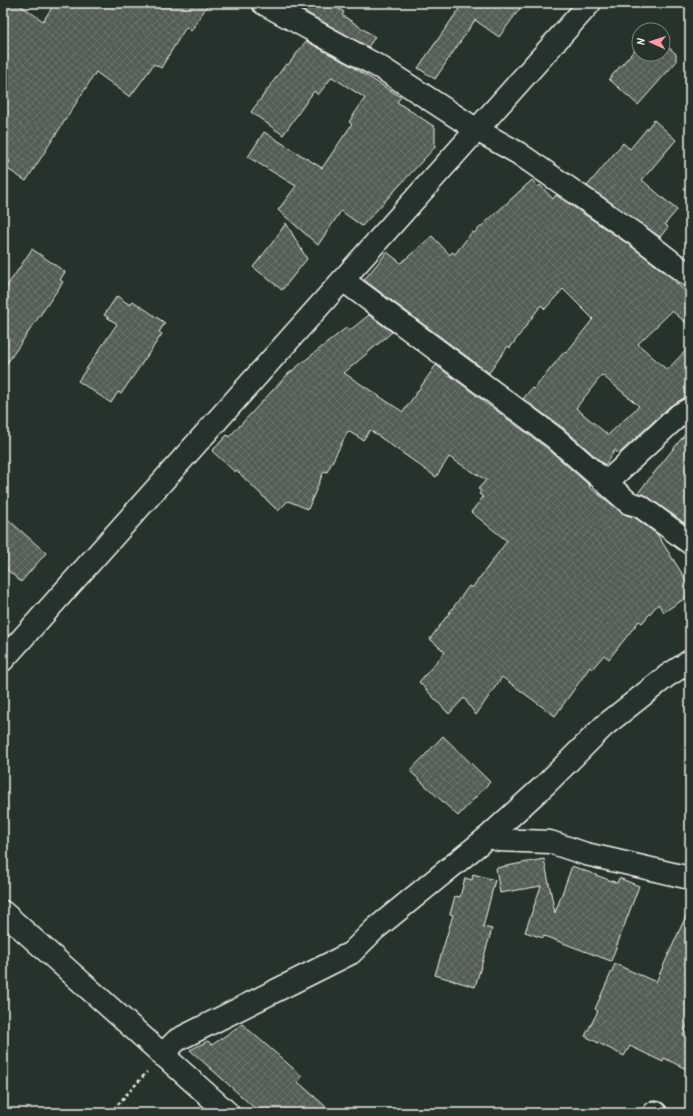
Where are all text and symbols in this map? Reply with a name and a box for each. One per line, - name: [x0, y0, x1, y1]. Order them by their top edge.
- north arrow: [631, 22, 671, 62]
- text: N: [633, 38, 651, 45]

